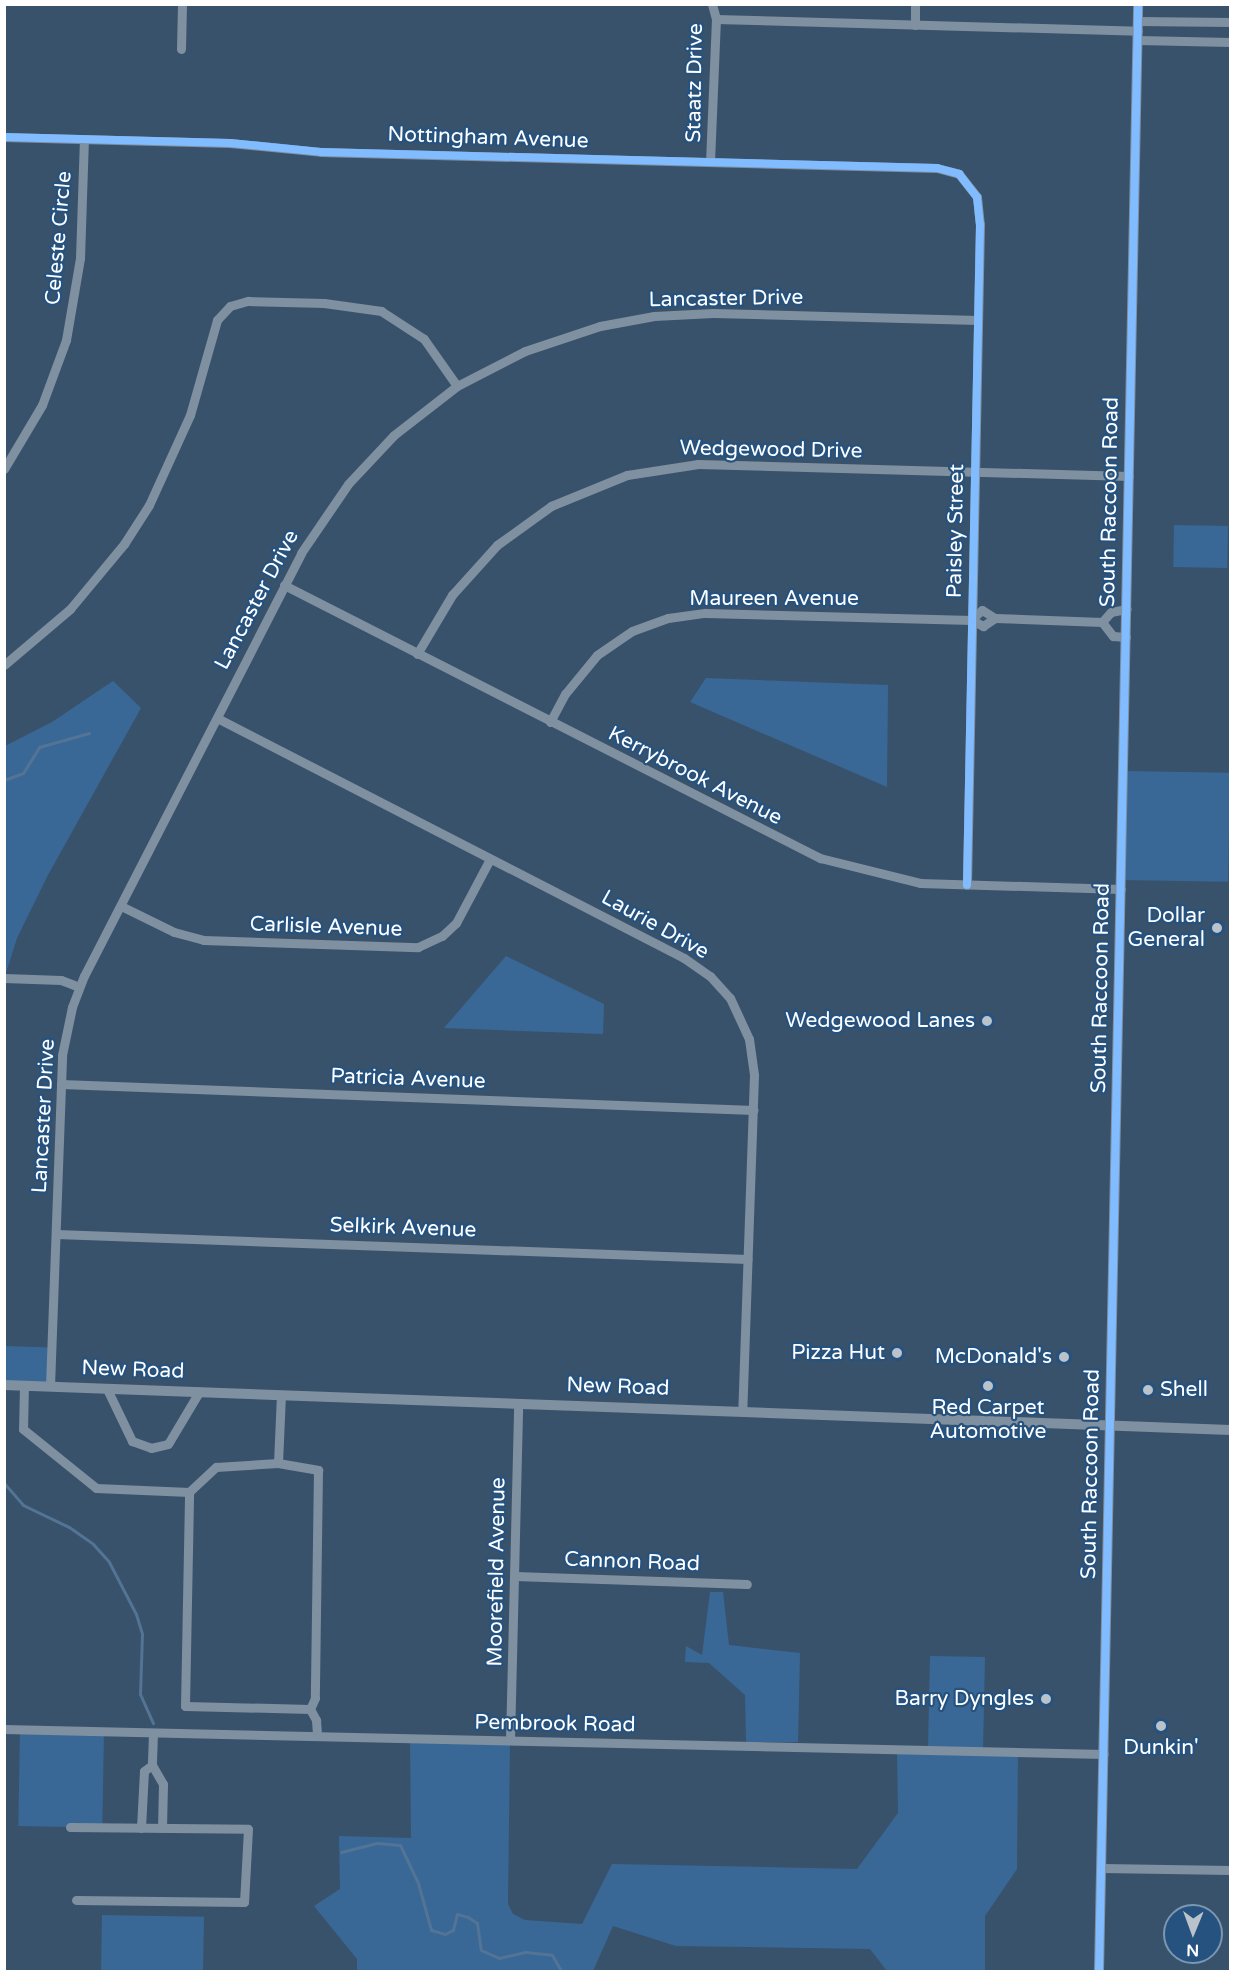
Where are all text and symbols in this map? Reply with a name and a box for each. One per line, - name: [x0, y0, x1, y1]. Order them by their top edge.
- street label: Staatz Drive: [681, 23, 709, 143]
- street label: Nottingham Avenue: [387, 122, 589, 154]
- street label: Celeste Circle: [41, 170, 77, 306]
- street label: Lancaster Drive: [648, 285, 804, 313]
- street label: South Raccoon Road: [1096, 397, 1124, 607]
- street label: Wedgewood Drive: [679, 436, 863, 464]
- street label: Paisley Street: [942, 464, 970, 598]
- street label: Lancaster Drive: [210, 526, 304, 674]
- street label: Maureen Avenue: [689, 586, 859, 612]
- street label: Kerrybrook Avenue: [604, 721, 786, 831]
- street label: South Raccoon Road: [1087, 883, 1115, 1093]
- street label: Laurie Drive: [597, 885, 713, 965]
- place label: Dollar General: [1127, 903, 1205, 953]
- street label: Carlisle Avenue: [249, 912, 403, 942]
- marker: Dollar General: [1210, 921, 1224, 935]
- place label: Wedgewood Lanes: [785, 1008, 975, 1034]
- marker: Wedgewood Lanes: [980, 1014, 994, 1028]
- street label: Lancaster Drive: [27, 1038, 61, 1194]
- street label: Patricia Avenue: [330, 1064, 486, 1094]
- street label: Selkirk Avenue: [329, 1213, 477, 1243]
- place label: Pizza Hut: [791, 1340, 885, 1366]
- place label: McDonald's: [935, 1344, 1052, 1370]
- marker: Pizza Hut: [890, 1346, 904, 1360]
- marker: McDonald's: [1057, 1350, 1071, 1364]
- street label: New Road: [81, 1356, 185, 1384]
- street label: South Raccoon Road: [1077, 1369, 1105, 1579]
- street label: New Road: [566, 1373, 670, 1401]
- place label: Shell: [1160, 1377, 1208, 1403]
- marker: Red Carpet Automotive: [981, 1379, 995, 1393]
- marker: Shell: [1141, 1383, 1155, 1397]
- place label: Red Carpet Automotive: [930, 1395, 1046, 1445]
- street label: Moorefield Avenue: [483, 1477, 511, 1667]
- street label: Cannon Road: [564, 1547, 700, 1577]
- place label: Barry Dyngles: [895, 1686, 1034, 1712]
- marker: Barry Dyngles: [1039, 1692, 1053, 1706]
- street label: Pembrook Road: [474, 1710, 636, 1738]
- marker: Dunkin': [1154, 1719, 1168, 1733]
- place label: Dunkin': [1123, 1735, 1199, 1761]
- north arrow: [1163, 1904, 1223, 1964]
- text: N: [1186, 1940, 1199, 1960]

